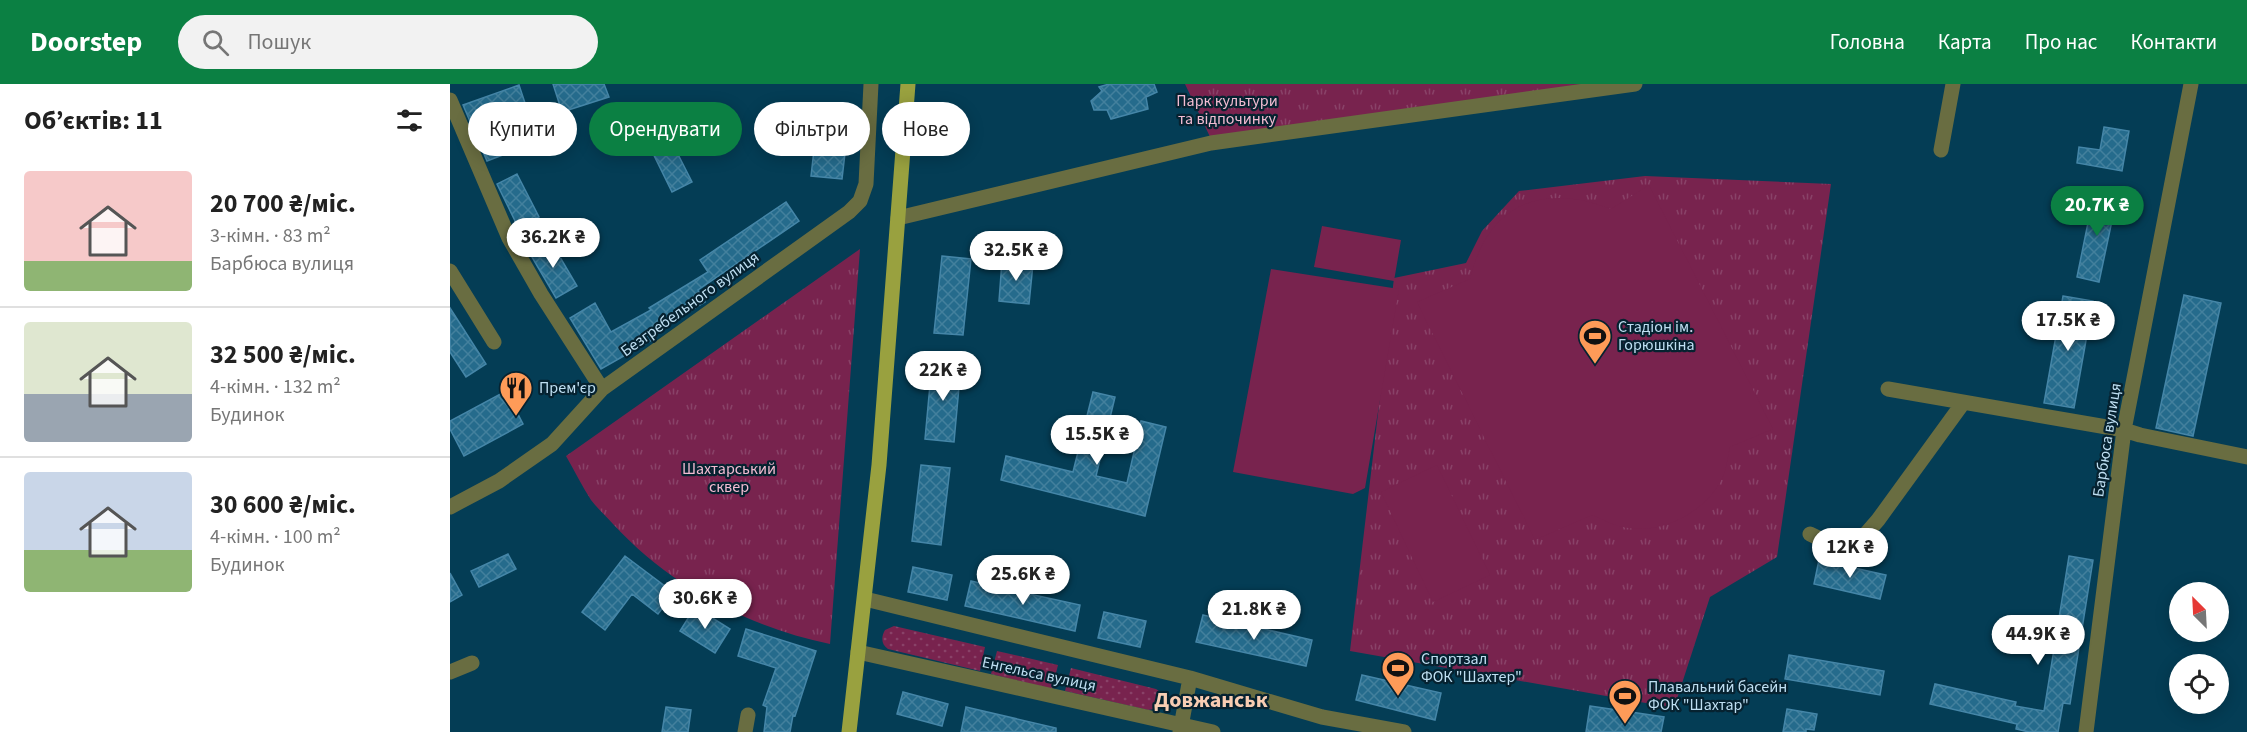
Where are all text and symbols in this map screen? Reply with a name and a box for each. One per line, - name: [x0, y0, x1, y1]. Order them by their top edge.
- search box: [178, 15, 598, 69]
- text: Doorstep: [30, 22, 142, 62]
- icon: search: [199, 26, 232, 59]
- text: Пошук: [247, 26, 311, 58]
- text: Головна: [1830, 27, 1905, 57]
- text: Карта: [1938, 27, 1992, 57]
- text: Про нас: [2025, 27, 2097, 57]
- text: Контакти: [2130, 27, 2217, 57]
- park label: Парк культури та відпочинку: [1176, 90, 1278, 130]
- text: Об’єктів: 11: [24, 102, 163, 139]
- chip: Купити: [468, 102, 577, 156]
- chip: Орендувати: [589, 102, 742, 156]
- chip: Фільтри: [754, 102, 870, 156]
- chip: Нове: [882, 102, 970, 156]
- icon: filters: [393, 104, 426, 137]
- text: 20 700 ₴/міс.: [210, 185, 356, 222]
- pin: 20.7K ₴: [2042, 186, 2152, 237]
- text: 20.7K ₴: [2065, 191, 2129, 219]
- icon: home: [72, 195, 144, 267]
- pin: 36.2K ₴: [498, 218, 608, 269]
- text: 3-кімн. · 83 m²: [210, 222, 331, 250]
- text: 36.2K ₴: [521, 223, 585, 251]
- pin: 32.5K ₴: [961, 231, 1071, 282]
- text: 32.5K ₴: [984, 236, 1048, 264]
- street label: Безгребельного вулиця: [616, 246, 764, 362]
- text: Барбюса вулиця: [210, 250, 354, 278]
- pin: 17.5K ₴: [2013, 301, 2123, 352]
- text: 17.5K ₴: [2036, 306, 2100, 334]
- place label: Стадіон ім. Горюшкіна: [1618, 316, 1695, 356]
- sports icon: Стадіон ім. Горюшкіна: [1577, 318, 1613, 365]
- text: 32 500 ₴/міс.: [210, 336, 356, 373]
- icon: home: [72, 346, 144, 418]
- pin: 22K ₴: [901, 351, 985, 402]
- text: 22K ₴: [919, 356, 967, 384]
- restaurant icon: Прем'єр: [498, 370, 534, 417]
- text: 4-кімн. · 132 m²: [210, 373, 341, 401]
- place label: Прем'єр: [539, 377, 596, 399]
- street label: Барбюса вулиця: [2087, 381, 2127, 499]
- text: Будинок: [210, 401, 284, 429]
- pin: 15.5K ₴: [1042, 415, 1152, 466]
- text: 15.5K ₴: [1065, 420, 1129, 448]
- park label: Шахтарський сквер: [682, 458, 776, 498]
- text: 30 600 ₴/міс.: [210, 486, 356, 523]
- icon: home: [72, 496, 144, 568]
- text: 4-кімн. · 100 m²: [210, 523, 341, 551]
- pin: 12K ₴: [1808, 528, 1892, 579]
- text: 12K ₴: [1826, 533, 1874, 561]
- text: Будинок: [210, 551, 284, 579]
- pin: 25.6K ₴: [968, 555, 1078, 606]
- text: 25.6K ₴: [991, 560, 1055, 588]
- pin: 30.6K ₴: [650, 579, 760, 630]
- north arrow: [2169, 582, 2229, 642]
- map controls: [2169, 582, 2229, 714]
- text: 30.6K ₴: [673, 584, 737, 612]
- pin: 21.8K ₴: [1199, 590, 1309, 641]
- text: 21.8K ₴: [1222, 595, 1286, 623]
- pin: 44.9K ₴: [1983, 615, 2093, 666]
- text: 44.9K ₴: [2006, 620, 2070, 648]
- place label: Спортзал ФОК "Шахтер": [1421, 648, 1522, 688]
- sports icon: Спортзал ФОК "Шахтер": [1380, 650, 1416, 697]
- street label: Енгельса вулиця: [980, 651, 1098, 697]
- button: locate: [2169, 654, 2229, 714]
- place label: Плавальний басейн ФОК "Шахтар": [1648, 676, 1787, 716]
- sports icon: Плавальний басейн ФОК "Шахтар": [1607, 678, 1643, 725]
- district label: Довжанськ: [1154, 684, 1268, 716]

